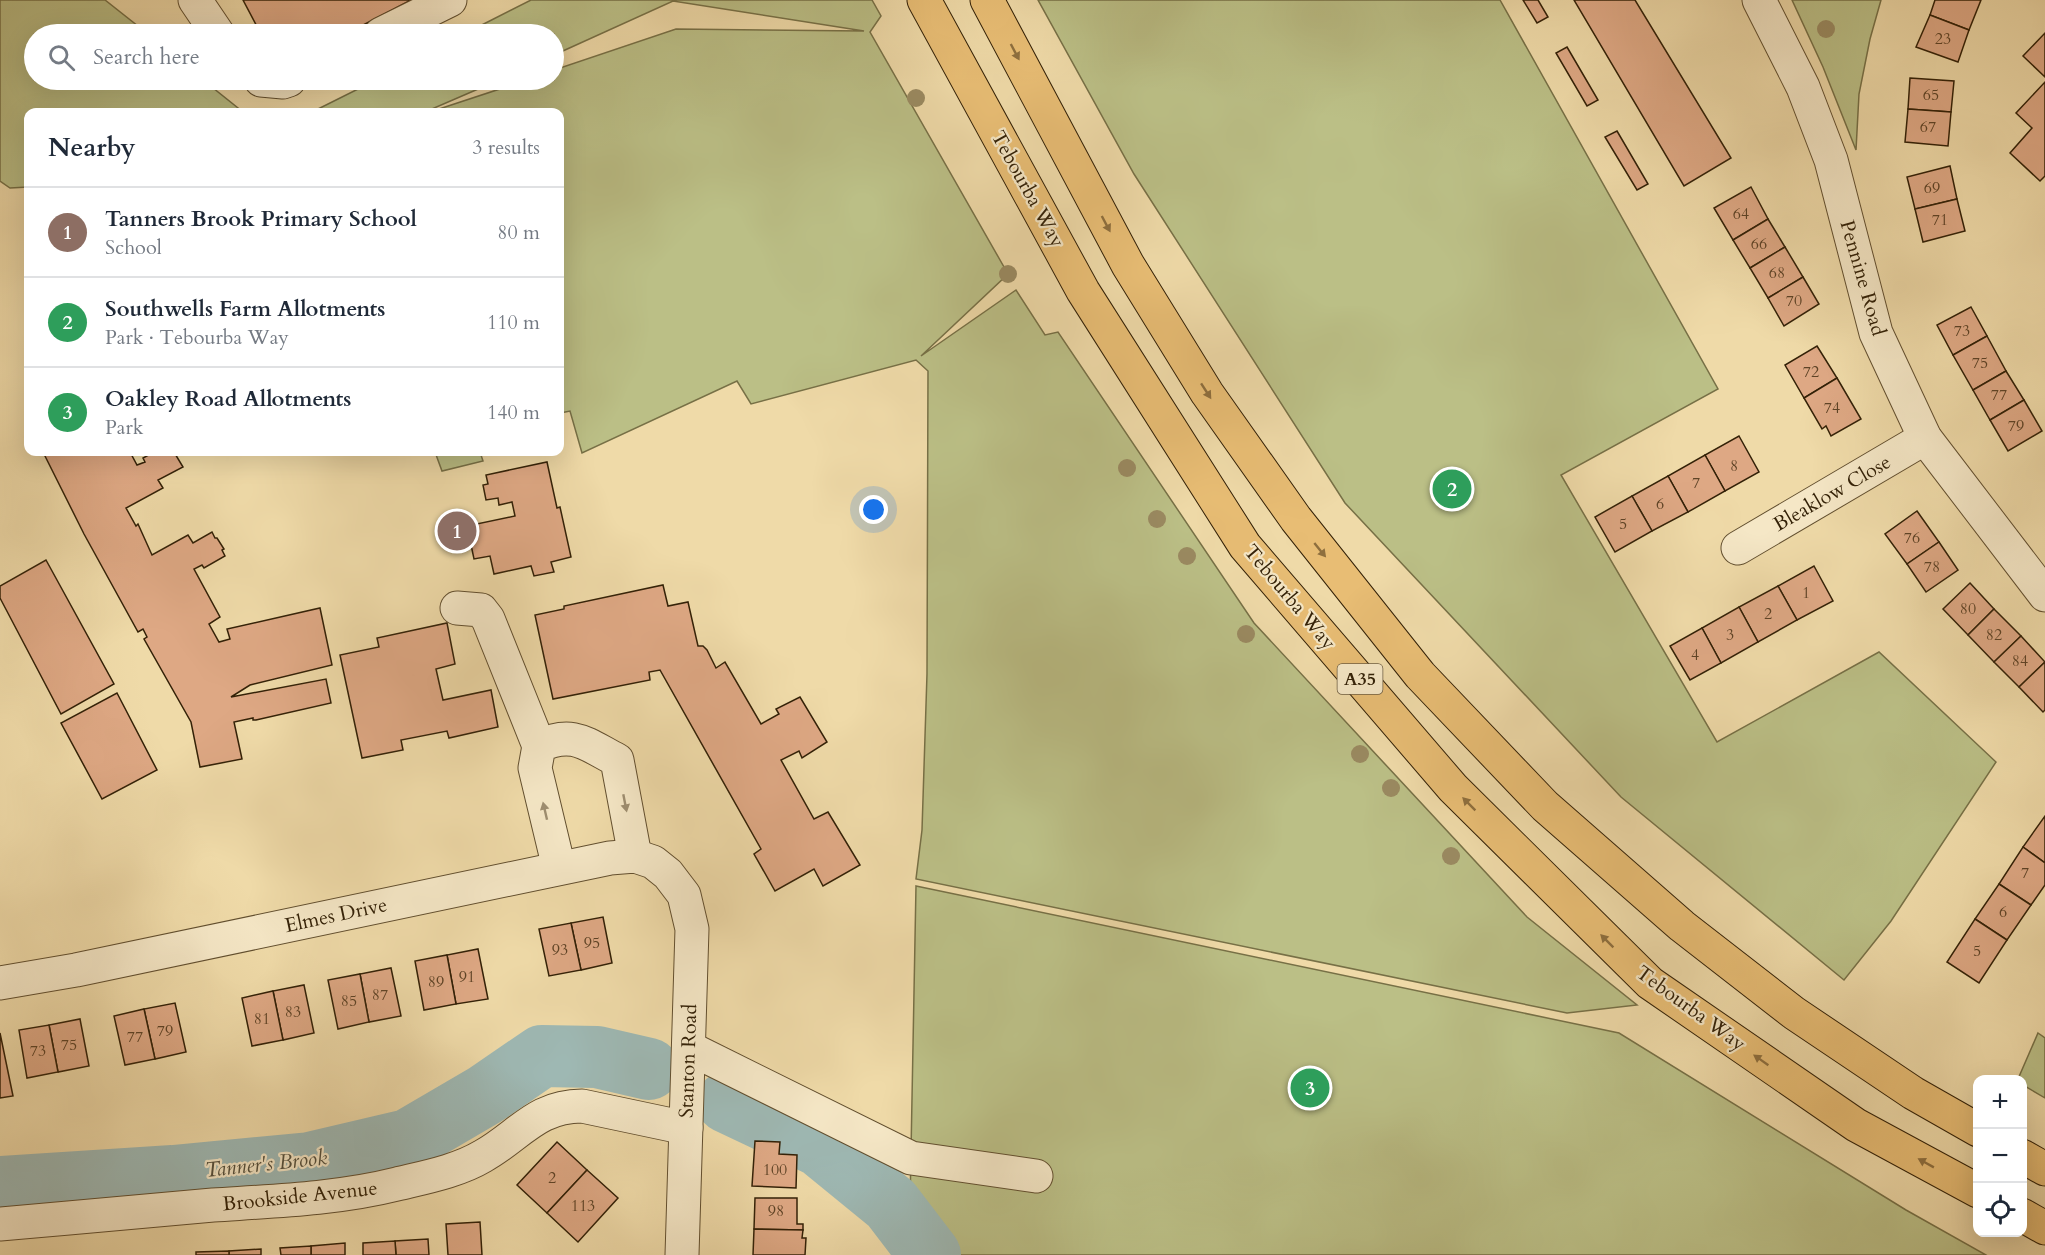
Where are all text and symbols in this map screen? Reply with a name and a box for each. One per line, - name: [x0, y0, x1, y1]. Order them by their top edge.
- search box: [24, 24, 564, 90]
- house number: 23: [1935, 28, 1951, 50]
- icon: search: [45, 41, 78, 74]
- text: Search here: [93, 42, 200, 72]
- one-way arrow: [1010, 43, 1020, 60]
- house number: 65: [1923, 84, 1939, 106]
- house number: 67: [1920, 116, 1936, 138]
- street label: Tebourba Way: [985, 126, 1071, 253]
- text: Nearby: [48, 130, 136, 165]
- text: 3 results: [472, 134, 540, 161]
- house number: 69: [1924, 177, 1940, 199]
- house number: 64: [1733, 203, 1749, 225]
- text: Tanners Brook Primary School: [105, 204, 417, 234]
- house number: 71: [1932, 209, 1948, 231]
- one-way arrow: [1101, 216, 1111, 233]
- street label: Pennine Road: [1834, 217, 1892, 339]
- text: 1: [62, 219, 73, 246]
- text: 80 m: [497, 219, 540, 246]
- house number: 66: [1751, 233, 1767, 255]
- text: School: [105, 234, 162, 261]
- house number: 68: [1769, 262, 1785, 284]
- house number: 70: [1786, 290, 1802, 312]
- text: Southwells Farm Allotments: [105, 294, 385, 324]
- text: 2: [62, 309, 73, 336]
- text: 110 m: [487, 309, 540, 336]
- house number: 73: [1954, 320, 1970, 342]
- text: Park · Tebourba Way: [105, 324, 289, 351]
- house number: 75: [1972, 352, 1988, 374]
- house number: 72: [1803, 361, 1819, 383]
- one-way arrow: [1201, 383, 1212, 399]
- text: Oakley Road Allotments: [105, 384, 351, 414]
- house number: 77: [1991, 384, 2007, 406]
- house number: 74: [1824, 397, 1840, 419]
- text: 3: [62, 399, 73, 426]
- text: 140 m: [487, 399, 540, 426]
- text: Park: [105, 414, 143, 441]
- house number: 79: [2008, 415, 2024, 437]
- street label: Bleaklow Close: [1768, 448, 1896, 538]
- house number: 8: [1730, 455, 1738, 477]
- pin: 2: [1432, 466, 1472, 512]
- house number: 7: [1692, 472, 1700, 494]
- house number: 6: [1656, 493, 1664, 515]
- your location: [859, 495, 888, 524]
- pin: 1: [438, 508, 476, 554]
- house number: 5: [1619, 513, 1627, 535]
- house number: 76: [1904, 527, 1920, 549]
- street label: Tebourba Way: [1238, 539, 1342, 656]
- one-way arrow: [1313, 542, 1325, 557]
- house number: 78: [1924, 556, 1940, 578]
- house number: 1: [1802, 582, 1810, 604]
- house number: 80: [1960, 598, 1976, 620]
- house number: 2: [1764, 603, 1772, 625]
- house number: 3: [1726, 624, 1734, 646]
- house number: 82: [1986, 624, 2002, 646]
- house number: 4: [1691, 644, 1699, 666]
- house number: 84: [2012, 650, 2028, 672]
- road number: A35: [1338, 664, 1382, 694]
- one-way arrow: [621, 794, 630, 813]
- one-way arrow: [1462, 797, 1476, 811]
- one-way arrow: [540, 802, 550, 820]
- house number: 7: [2021, 862, 2029, 884]
- street label: Elmes Drive: [282, 891, 390, 939]
- house number: 6: [1999, 901, 2007, 923]
- house number: 95: [584, 932, 600, 954]
- one-way arrow: [1601, 934, 1615, 948]
- house number: 93: [552, 939, 568, 961]
- house number: 5: [1973, 940, 1981, 962]
- street label: Tebourba Way: [1631, 959, 1752, 1057]
- house number: 91: [459, 966, 475, 988]
- house number: 89: [428, 971, 444, 993]
- house number: 87: [372, 984, 388, 1006]
- house number: 85: [341, 990, 357, 1012]
- house number: 83: [285, 1001, 301, 1023]
- street label: Stanton Road: [673, 1003, 703, 1119]
- house number: 81: [254, 1008, 270, 1030]
- house number: 79: [157, 1020, 173, 1042]
- house number: 77: [127, 1026, 143, 1048]
- house number: 75: [61, 1034, 77, 1056]
- house number: 73: [30, 1040, 46, 1062]
- one-way arrow: [1753, 1054, 1770, 1065]
- pin: 3: [1290, 1066, 1330, 1110]
- map controls: [1973, 1075, 2027, 1237]
- button: +: [1973, 1075, 2027, 1129]
- button: −: [1973, 1129, 2027, 1183]
- water label: Tanner's Brook: [203, 1143, 329, 1185]
- one-way arrow: [1917, 1158, 1934, 1168]
- house number: 100: [763, 1159, 787, 1181]
- house number: 2: [548, 1167, 556, 1189]
- street label: Brookside Avenue: [221, 1174, 379, 1218]
- button: locate: [1973, 1183, 2027, 1237]
- house number: 113: [571, 1195, 595, 1217]
- house number: 98: [768, 1200, 784, 1222]

